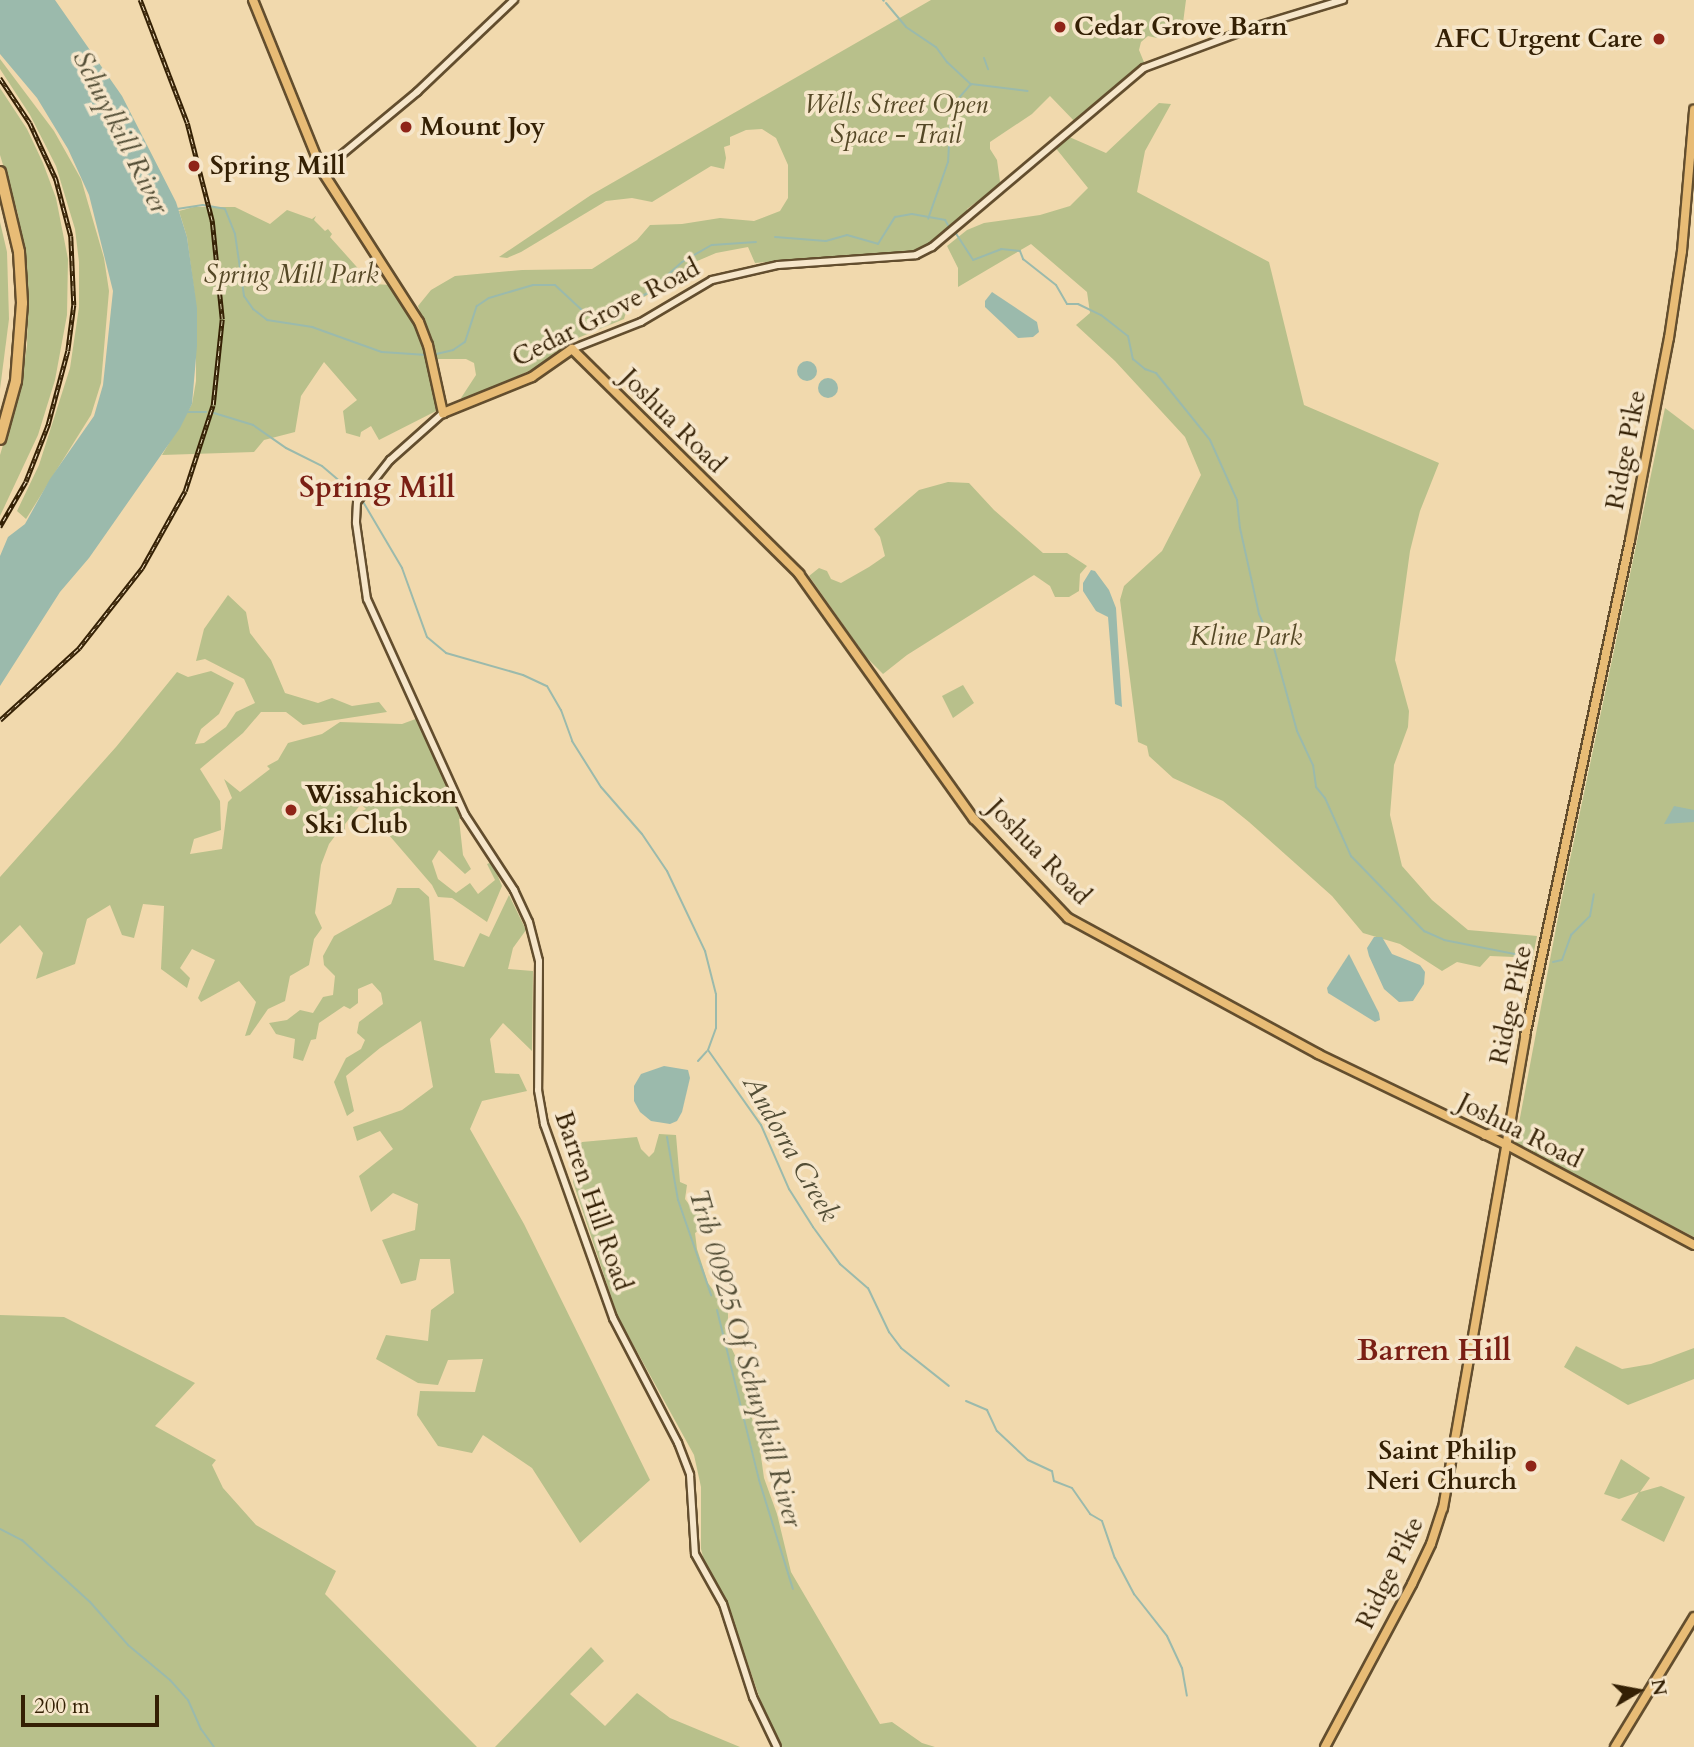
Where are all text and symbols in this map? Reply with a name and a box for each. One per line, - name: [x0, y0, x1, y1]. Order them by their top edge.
- place label: Cedar Grove Barn: [1074, 11, 1288, 43]
- marker: Cedar Grove Barn: [1052, 19, 1068, 35]
- place label: AFC Urgent Care: [1435, 23, 1643, 55]
- marker: AFC Urgent Care: [1649, 29, 1669, 49]
- water label: Schuylkill River: [65, 45, 177, 219]
- park label: Wells Street Open Space - Trail: [804, 89, 988, 150]
- place label: Mount Joy: [420, 111, 545, 143]
- marker: Mount Joy: [398, 119, 414, 135]
- place label: Spring Mill: [210, 150, 345, 182]
- marker: Spring Mill: [184, 156, 204, 176]
- street label: Cedar Grove Road: [507, 252, 705, 374]
- park label: Spring Mill Park: [204, 259, 378, 291]
- street label: Joshua Road: [614, 362, 732, 480]
- street label: Ridge Pike: [1599, 388, 1653, 512]
- district label: Spring Mill: [299, 470, 455, 506]
- park label: Kline Park: [1190, 621, 1302, 653]
- place label: Wissahickon Ski Club: [305, 779, 457, 840]
- street label: Joshua Road: [981, 792, 1097, 912]
- marker: Wissahickon Ski Club: [283, 802, 299, 818]
- street label: Ridge Pike: [1483, 943, 1539, 1067]
- water label: Andorra Creek: [735, 1069, 847, 1227]
- street label: Joshua Road: [1453, 1086, 1587, 1176]
- street label: Barren Hill Road: [548, 1107, 638, 1295]
- water label: Trib 00925 Of Schuylkill River: [682, 1185, 810, 1531]
- district label: Barren Hill: [1357, 1333, 1511, 1369]
- place label: Saint Philip Neri Church: [1367, 1435, 1517, 1496]
- marker: Saint Philip Neri Church: [1523, 1458, 1539, 1474]
- street label: Ridge Pike: [1349, 1512, 1431, 1634]
- north arrow: [1603, 1656, 1673, 1726]
- text: N: [1644, 1677, 1673, 1698]
- scale bar: [24, 1680, 163, 1724]
- text: 200 m: [34, 1692, 90, 1721]

